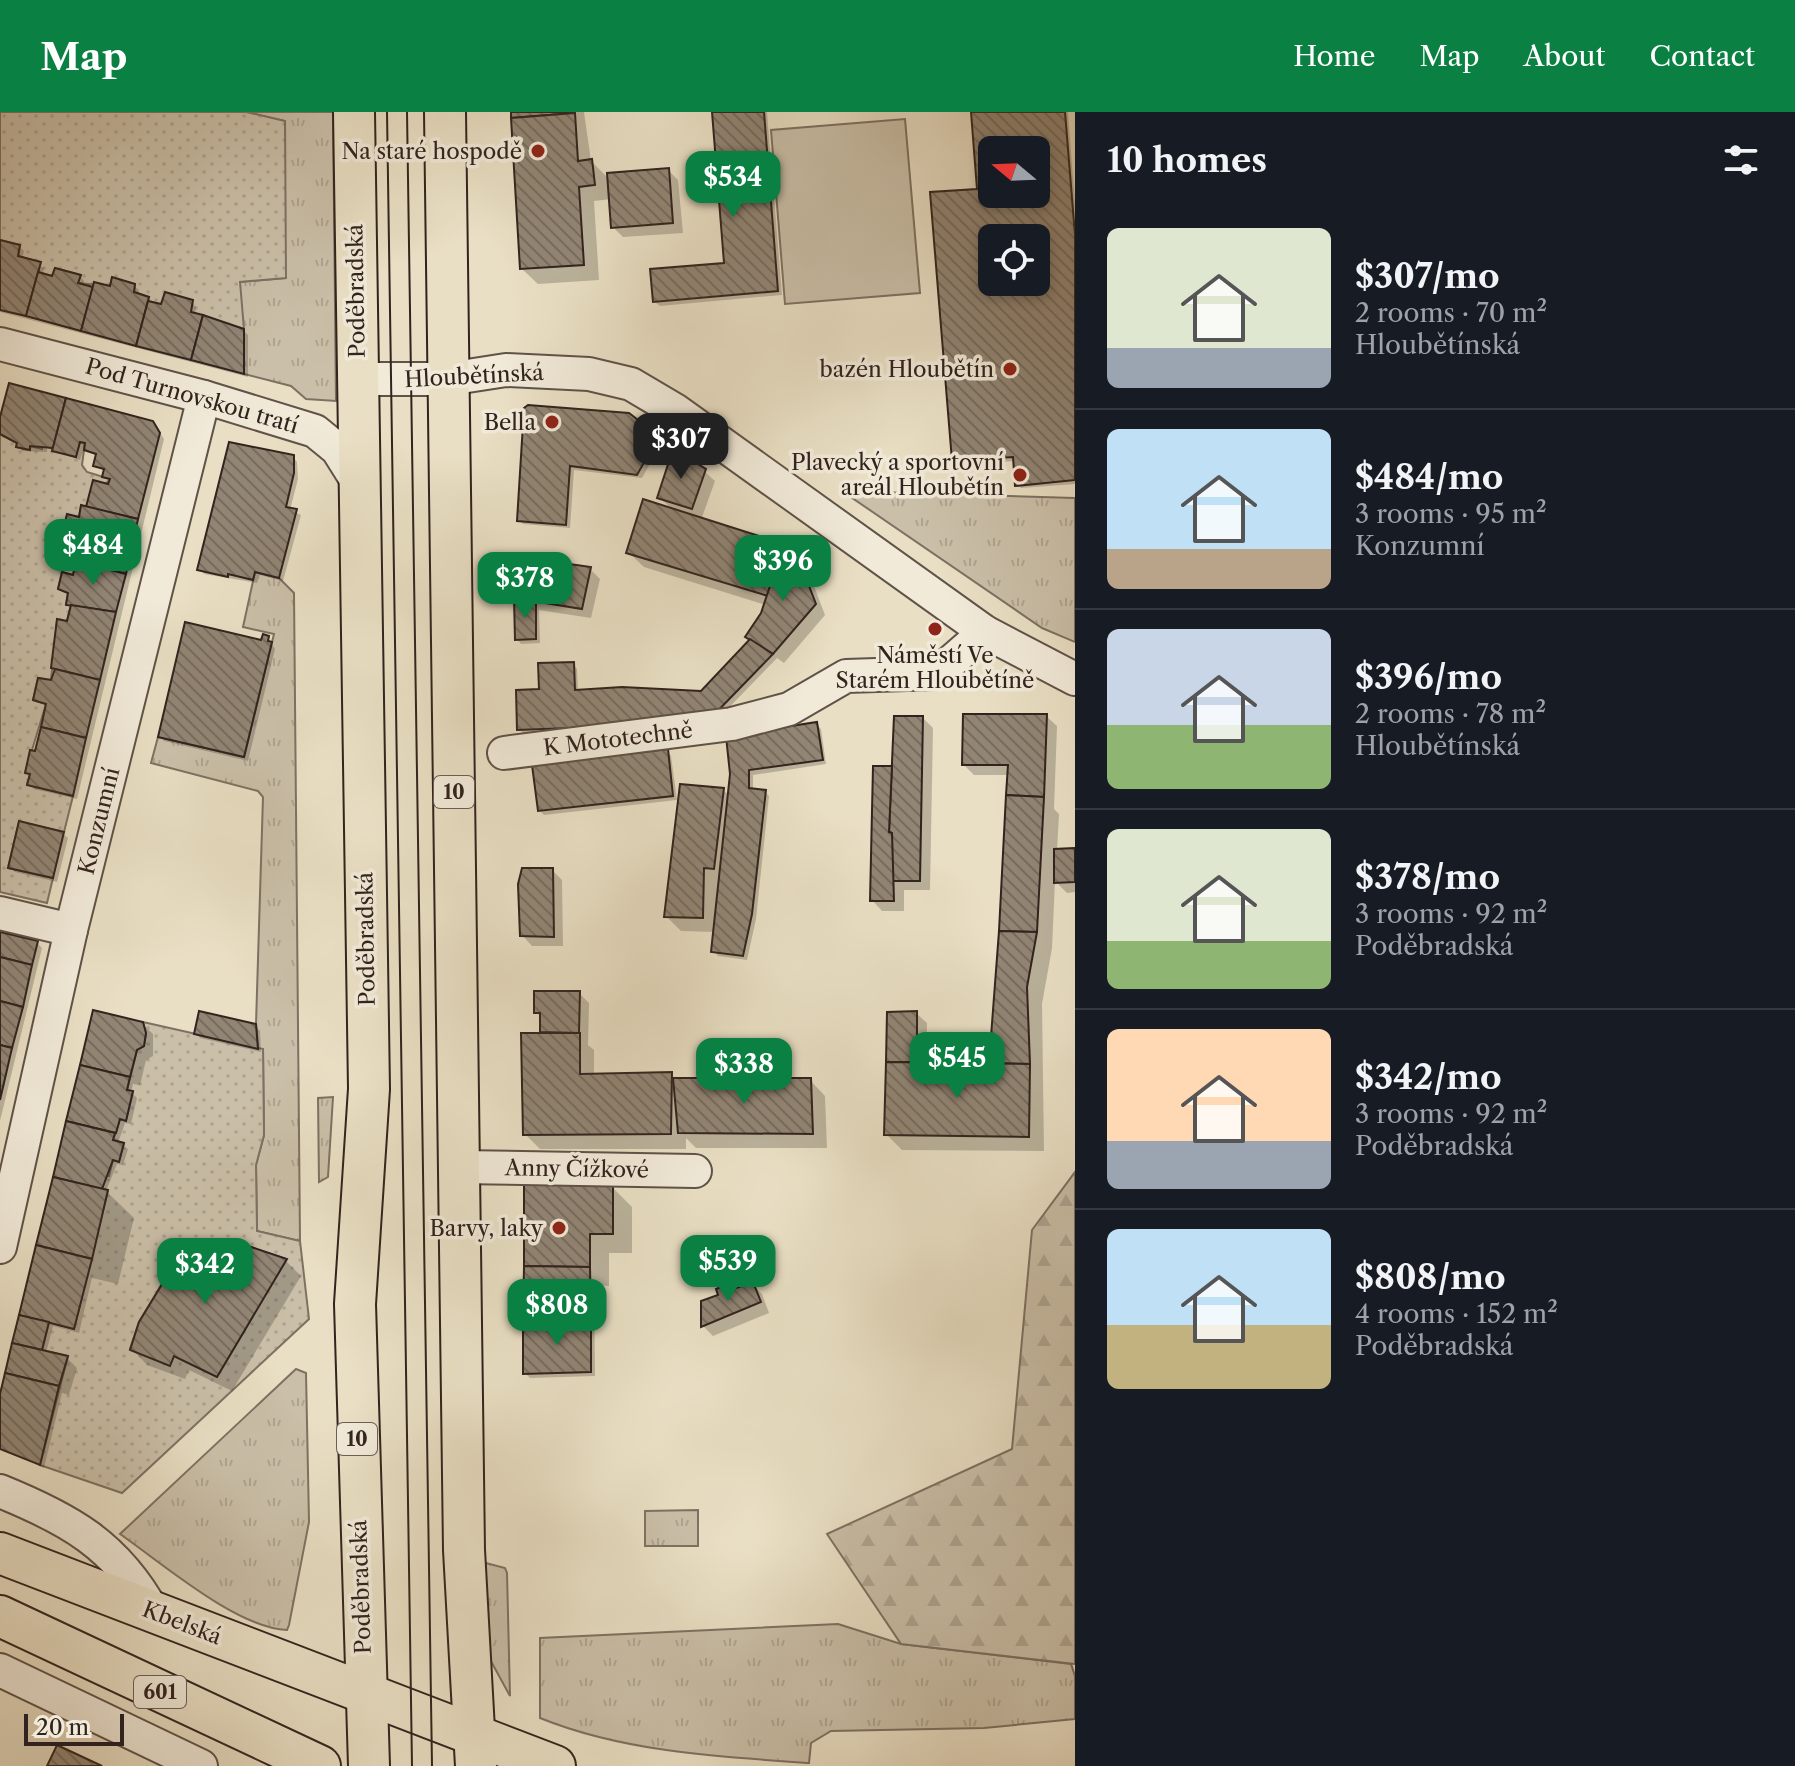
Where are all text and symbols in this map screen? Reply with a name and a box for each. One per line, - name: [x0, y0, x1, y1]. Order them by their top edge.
- text: Map: [40, 33, 128, 80]
- text: Home: [1293, 39, 1375, 73]
- text: Map: [1419, 39, 1479, 73]
- text: About: [1523, 39, 1605, 73]
- text: Contact: [1649, 39, 1755, 73]
- north arrow: [978, 136, 1050, 208]
- map controls: [978, 136, 1050, 296]
- place label: Na staré hospodě: [342, 138, 522, 165]
- icon: filters: [1719, 138, 1763, 182]
- text: 10 homes: [1107, 139, 1267, 181]
- marker: Na staré hospodě: [529, 142, 547, 160]
- pin: $534: [686, 151, 780, 219]
- text: $534: [704, 161, 762, 193]
- street label: Poděbradská: [341, 223, 371, 358]
- button: locate: [978, 224, 1050, 296]
- text: $307/mo: [1355, 255, 1500, 297]
- icon: home: [1171, 260, 1267, 356]
- text: 2 rooms · 70 m²: [1355, 297, 1547, 329]
- text: Hloubětínská: [1355, 329, 1520, 361]
- street label: Pod Turnovskou tratí: [82, 353, 302, 439]
- place label: bazén Hloubětín: [820, 356, 994, 383]
- street label: Hloubětínská: [404, 359, 545, 393]
- marker: bazén Hloubětín: [1001, 360, 1019, 378]
- place label: Bella: [484, 409, 536, 436]
- marker: Bella: [543, 413, 561, 431]
- pin: $307: [634, 413, 728, 481]
- text: $307: [651, 423, 711, 455]
- place label: Plavecký a sportovní areál Hloubětín: [791, 449, 1004, 501]
- text: $484/mo: [1355, 456, 1503, 498]
- icon: home: [1171, 461, 1267, 557]
- marker: Plavecký a sportovní areál Hloubětín: [1011, 466, 1029, 484]
- text: 3 rooms · 95 m²: [1355, 498, 1547, 530]
- pin: $484: [46, 519, 140, 587]
- text: $484: [62, 529, 124, 561]
- text: Konzumní: [1355, 530, 1484, 562]
- pin: $396: [736, 535, 830, 603]
- text: $396: [753, 545, 813, 577]
- pin: $378: [478, 552, 572, 620]
- text: $378: [496, 562, 554, 594]
- marker: Náměstí Ve Starém Hloubětíně: [926, 620, 944, 638]
- place label: Náměstí Ve Starém Hloubětíně: [836, 642, 1034, 694]
- text: $396/mo: [1355, 656, 1502, 698]
- icon: home: [1171, 661, 1267, 757]
- text: 2 rooms · 78 m²: [1355, 698, 1546, 730]
- street label: K Mototechně: [542, 716, 694, 762]
- text: Hloubětínská: [1355, 730, 1520, 762]
- street label: Konzumní: [73, 764, 125, 877]
- road number: 10: [434, 776, 474, 808]
- text: $378/mo: [1355, 856, 1500, 898]
- icon: home: [1171, 861, 1267, 957]
- street label: Poděbradská: [351, 871, 381, 1006]
- text: 3 rooms · 92 m²: [1355, 898, 1547, 930]
- text: Poděbradská: [1355, 930, 1513, 962]
- pin: $545: [910, 1032, 1004, 1100]
- pin: $338: [697, 1038, 791, 1106]
- text: $545: [928, 1042, 986, 1074]
- text: $338: [714, 1048, 774, 1080]
- text: $342/mo: [1355, 1056, 1502, 1098]
- icon: home: [1171, 1061, 1267, 1157]
- text: 3 rooms · 92 m²: [1355, 1098, 1547, 1130]
- text: Poděbradská: [1355, 1130, 1513, 1162]
- street label: Anny Čížkové: [504, 1153, 649, 1184]
- place label: Barvy, laky: [429, 1215, 544, 1242]
- marker: Barvy, laky: [550, 1219, 568, 1237]
- pin: $539: [681, 1235, 775, 1303]
- pin: $342: [158, 1238, 252, 1306]
- text: $539: [698, 1245, 758, 1277]
- text: $342: [175, 1248, 235, 1280]
- text: $808/mo: [1355, 1256, 1506, 1298]
- icon: home: [1171, 1261, 1267, 1357]
- pin: $808: [510, 1279, 604, 1347]
- text: $808: [525, 1289, 589, 1321]
- text: 4 rooms · 152 m²: [1355, 1298, 1558, 1330]
- text: Poděbradská: [1355, 1330, 1513, 1362]
- road number: 10: [337, 1423, 377, 1455]
- street label: Poděbradská: [345, 1519, 377, 1654]
- street label: Kbelská: [139, 1596, 226, 1651]
- road number: 601: [134, 1676, 186, 1708]
- scale bar: [24, 1710, 124, 1746]
- text: 20 m: [36, 1714, 89, 1741]

